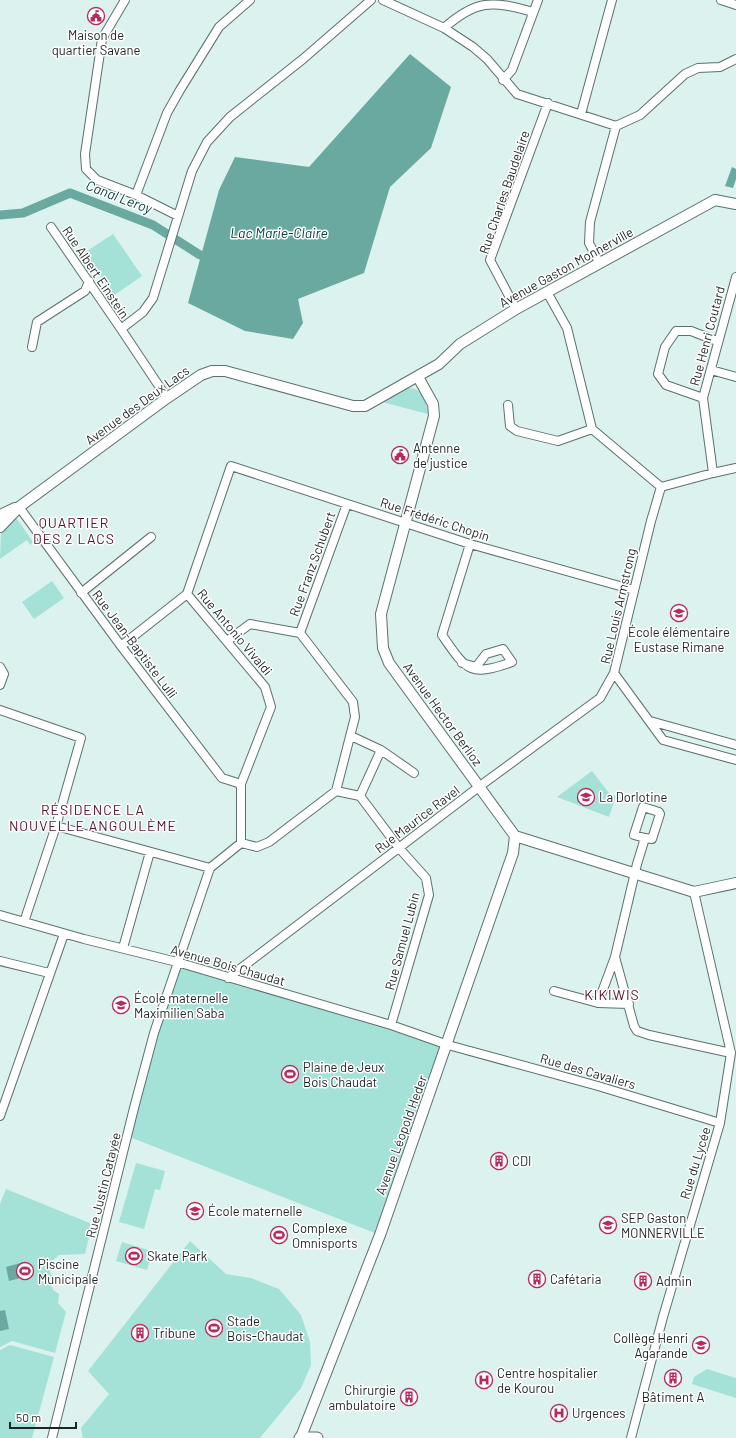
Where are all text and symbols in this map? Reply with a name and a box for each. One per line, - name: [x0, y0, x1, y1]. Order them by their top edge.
- public building icon: Maison de quartier Savane: [86, 6, 106, 26]
- place label: Maison de quartier Savane: [52, 27, 140, 58]
- street label: Rue Charles Baudelaire: [475, 128, 533, 256]
- water label: Canal Leroy: [84, 176, 155, 217]
- street label: Rue Albert Einstein: [59, 223, 133, 321]
- street label: Avenue Gaston Monnerville: [496, 223, 636, 311]
- water label: Lac Marie-Claire: [230, 224, 328, 241]
- street label: Rue Henri Coutard: [686, 284, 728, 388]
- street label: Avenue des Deux Lacs: [82, 362, 192, 448]
- place label: Antenne de justice: [413, 440, 468, 471]
- public building icon: Antenne de justice: [390, 445, 410, 465]
- street label: Rue Frédéric Chopin: [378, 494, 492, 544]
- street label: Rue Franz Schubert: [286, 509, 338, 619]
- district label: QUARTIER DES 2 LACS: [33, 514, 115, 547]
- street label: Rue Louis Armstrong: [597, 547, 639, 665]
- street label: Rue Antonio Vivaldi: [194, 585, 276, 679]
- street label: Rue Jean-Baptiste Lulli: [89, 587, 181, 701]
- school or university icon: École élémentaire Eustase Rimane: [669, 603, 689, 623]
- place label: École élémentaire Eustase Rimane: [628, 624, 730, 655]
- street label: Avenue Hector Berlioz: [400, 659, 486, 769]
- street label: Rue Maurice Ravel: [371, 782, 463, 856]
- school or university icon: La Dorlotine: [576, 787, 596, 807]
- place label: La Dorlotine: [599, 789, 667, 805]
- district label: RÉSIDENCE LA NOUVELLE ANGOULÈME: [9, 801, 177, 834]
- street label: Rue Samuel Lubin: [381, 890, 423, 992]
- street label: Avenue Bois Chaudat: [169, 941, 287, 989]
- district label: KIKIWIS: [584, 986, 640, 1003]
- place label: École maternelle Maximilien Saba: [134, 990, 229, 1021]
- school or university icon: École maternelle Maximilien Saba: [111, 995, 131, 1015]
- street label: Rue des Cavaliers: [538, 1050, 638, 1092]
- place label: Plaine de Jeux Bois Chaudat: [303, 1059, 384, 1090]
- sports icon: Plaine de Jeux Bois Chaudat: [280, 1064, 300, 1084]
- street label: Avenue Léopold Heder: [372, 1073, 430, 1197]
- street label: Rue du Lycée: [676, 1125, 714, 1201]
- street label: Rue Justin Catayée: [82, 1131, 124, 1239]
- building icon: CDI: [489, 1151, 509, 1171]
- place label: CDI: [512, 1153, 531, 1169]
- school or university icon: École maternelle: [185, 1201, 205, 1221]
- place label: École maternelle: [208, 1203, 303, 1219]
- place label: SEP Gaston MONNERVILLE: [621, 1210, 705, 1241]
- school or university icon: SEP Gaston MONNERVILLE: [598, 1215, 618, 1235]
- place label: Complexe Omnisports: [292, 1220, 357, 1251]
- sports icon: Complexe Omnisports: [269, 1225, 289, 1245]
- sports icon: Skate Park: [124, 1246, 144, 1266]
- place label: Skate Park: [147, 1248, 208, 1264]
- place label: Piscine Municipale: [38, 1256, 98, 1287]
- sports icon: Piscine Municipale: [15, 1261, 35, 1281]
- building icon: Cafétaria: [527, 1269, 547, 1289]
- place label: Cafétaria: [550, 1271, 601, 1287]
- building icon: Admin: [633, 1271, 653, 1291]
- place label: Admin: [656, 1273, 692, 1289]
- place label: Stade Bois-Chaudat: [227, 1313, 304, 1344]
- sports icon: Stade Bois-Chaudat: [204, 1318, 224, 1338]
- building icon: Tribune: [130, 1323, 150, 1343]
- place label: Tribune: [153, 1325, 196, 1341]
- place label: Collège Henri Agarande: [613, 1330, 688, 1361]
- school or university icon: Collège Henri Agarande: [691, 1335, 711, 1355]
- place label: Centre hospitalier de Kourou: [497, 1365, 598, 1396]
- building icon: Bâtiment A: [663, 1368, 683, 1388]
- hospital icon: Centre hospitalier de Kourou: [474, 1370, 494, 1390]
- place label: Chirurgie ambulatoire: [328, 1382, 396, 1413]
- building icon: Chirurgie ambulatoire: [399, 1387, 419, 1407]
- place label: Bâtiment A: [642, 1389, 704, 1405]
- hospital icon: Urgences: [549, 1403, 569, 1423]
- scale bar: [10, 1404, 76, 1430]
- place label: Urgences: [572, 1405, 626, 1421]
- text: 50 m: [16, 1410, 41, 1424]

